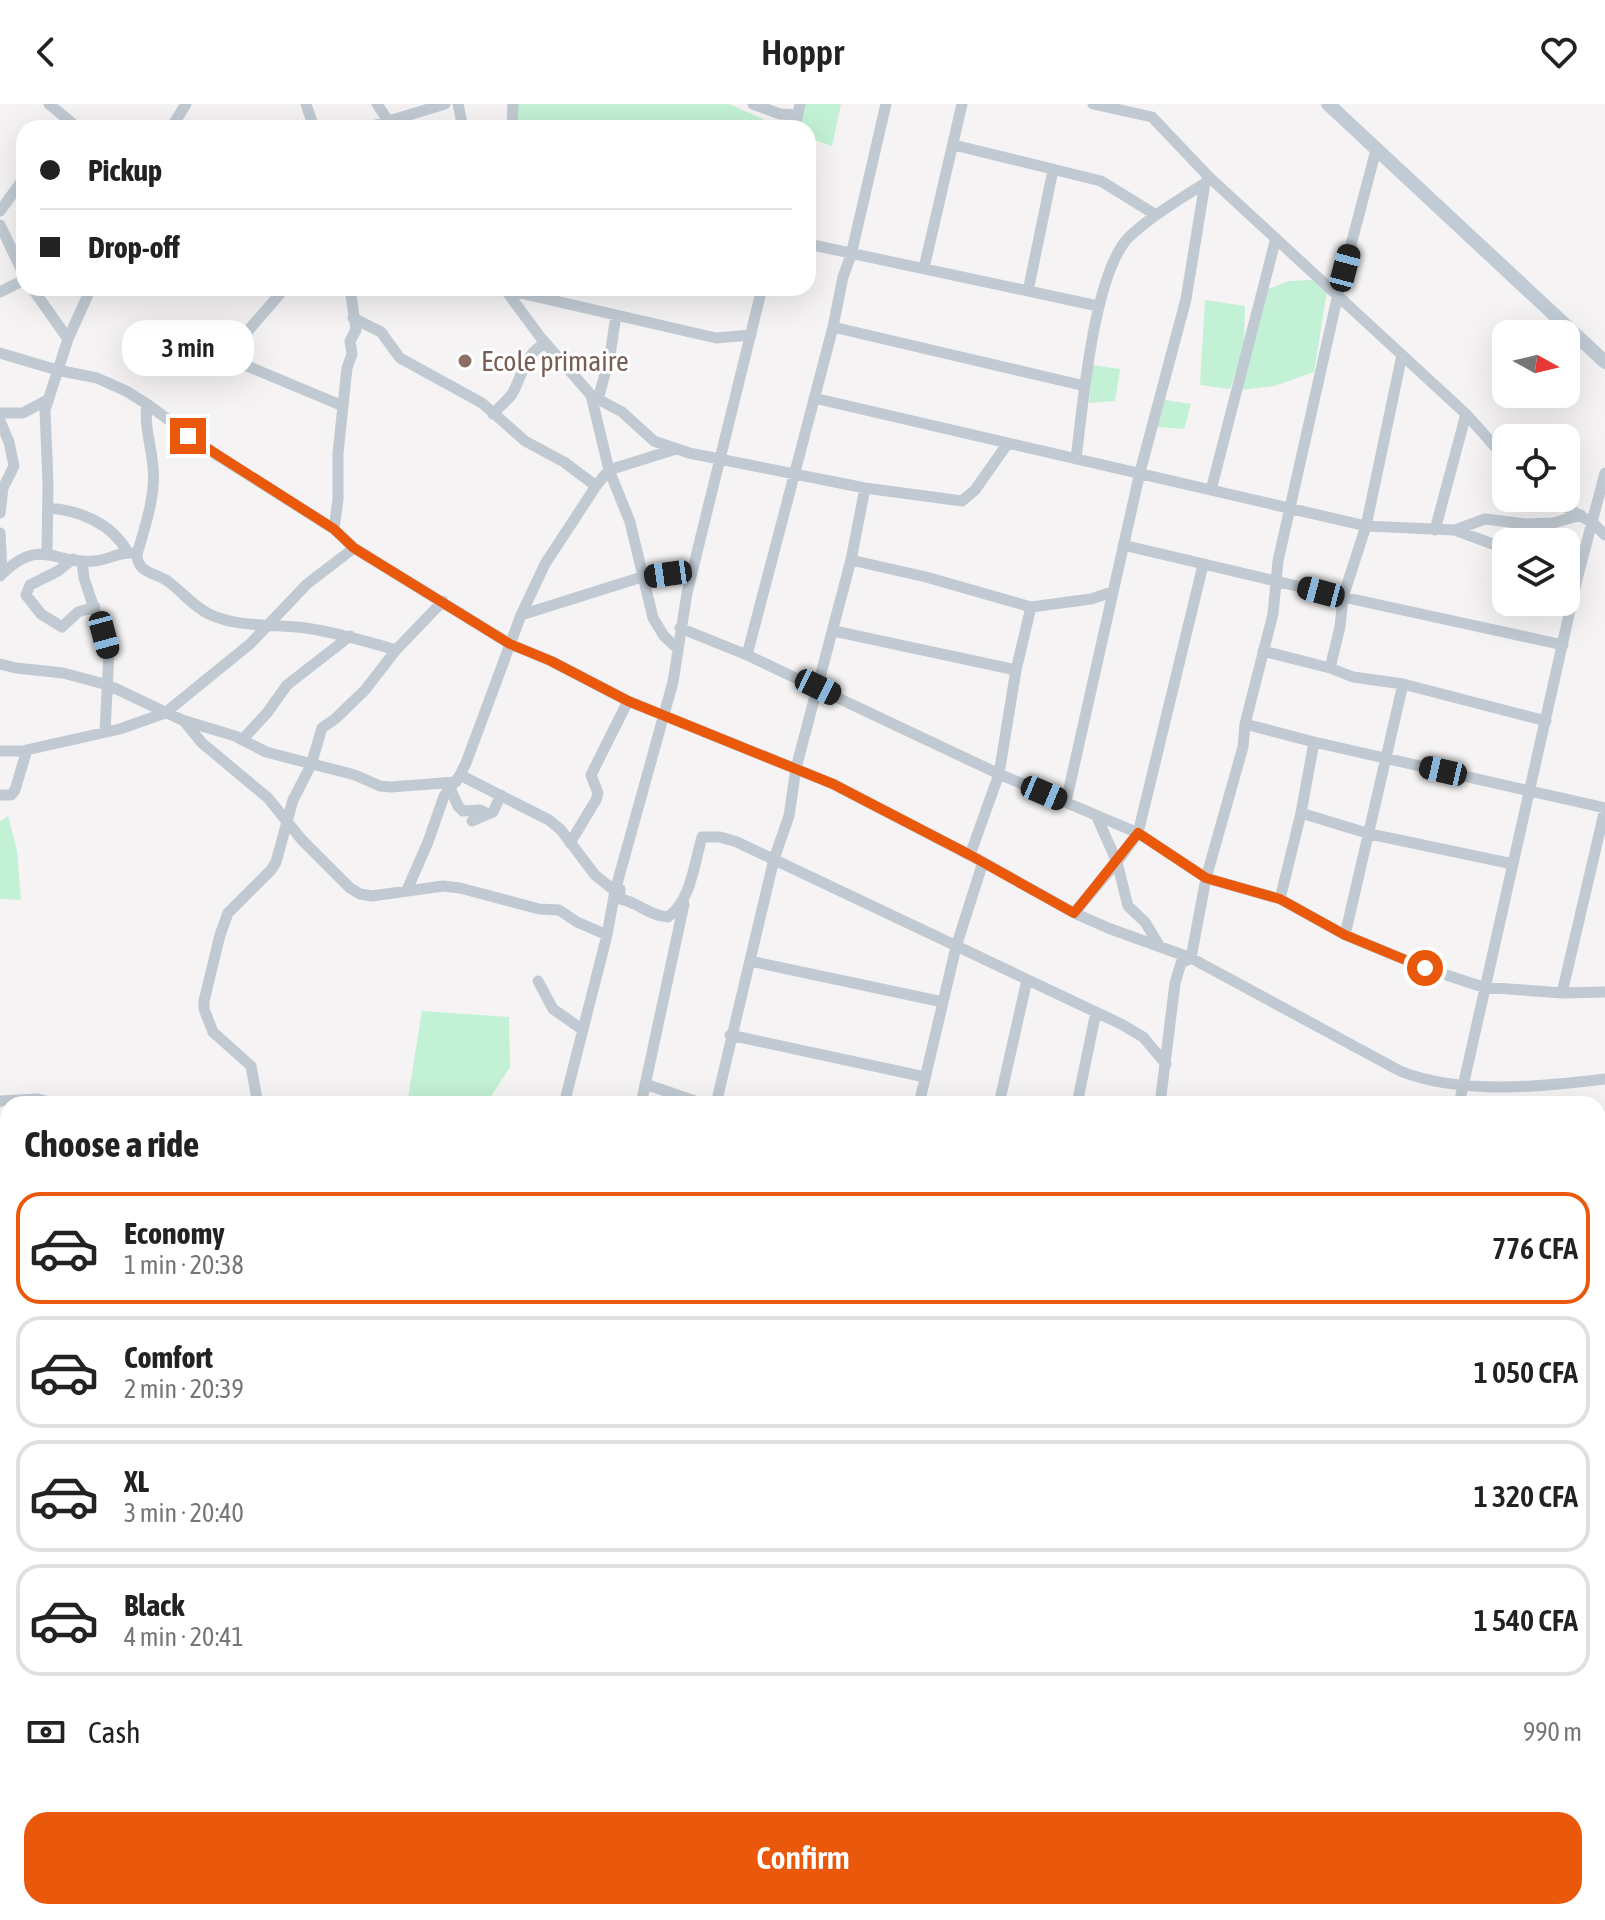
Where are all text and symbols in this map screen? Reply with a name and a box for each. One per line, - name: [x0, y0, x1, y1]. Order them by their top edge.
- icon: back: [24, 30, 68, 74]
- icon: heart: [1537, 30, 1581, 74]
- text: Hoppr: [761, 31, 844, 73]
- text: Pickup: [88, 153, 162, 187]
- text: Drop-off: [88, 230, 180, 264]
- car: [1327, 242, 1363, 294]
- callout: 3 min: [122, 320, 254, 376]
- north arrow: [1492, 320, 1580, 408]
- map controls: [1492, 320, 1580, 616]
- text: 3 min: [161, 333, 215, 363]
- place label: Ecole primaire: [481, 345, 629, 377]
- marker: Ecole primaire: [456, 352, 474, 370]
- route end: [170, 418, 206, 454]
- button: locate: [1492, 424, 1580, 512]
- button: layers: [1492, 528, 1580, 616]
- car: [643, 559, 693, 589]
- car: [1295, 574, 1347, 610]
- car: [86, 609, 122, 661]
- car: [791, 666, 845, 708]
- car: [1417, 754, 1469, 788]
- car: [1017, 773, 1071, 813]
- route start: [1407, 950, 1443, 986]
- text: Choose a ride: [24, 1123, 199, 1165]
- icon: car: [28, 1212, 100, 1284]
- text: Economy: [124, 1216, 225, 1250]
- text: 776 CFA: [1492, 1231, 1578, 1265]
- text: 1 min · 20:38: [124, 1250, 244, 1280]
- icon: car: [28, 1336, 100, 1408]
- text: Comfort: [124, 1340, 213, 1374]
- text: 1 050 CFA: [1474, 1355, 1578, 1389]
- text: 2 min · 20:39: [124, 1374, 244, 1404]
- icon: car: [28, 1460, 100, 1532]
- text: XL: [124, 1464, 149, 1498]
- text: 1 320 CFA: [1474, 1479, 1578, 1513]
- text: 3 min · 20:40: [124, 1498, 244, 1528]
- icon: car: [28, 1584, 100, 1656]
- text: Black: [124, 1588, 184, 1622]
- text: 1 540 CFA: [1474, 1603, 1578, 1637]
- text: 4 min · 20:41: [124, 1622, 244, 1652]
- icon: cash: [24, 1710, 68, 1754]
- text: Cash: [88, 1715, 141, 1749]
- text: 990 m: [1523, 1717, 1582, 1747]
- button: Confirm: [24, 1812, 1582, 1904]

